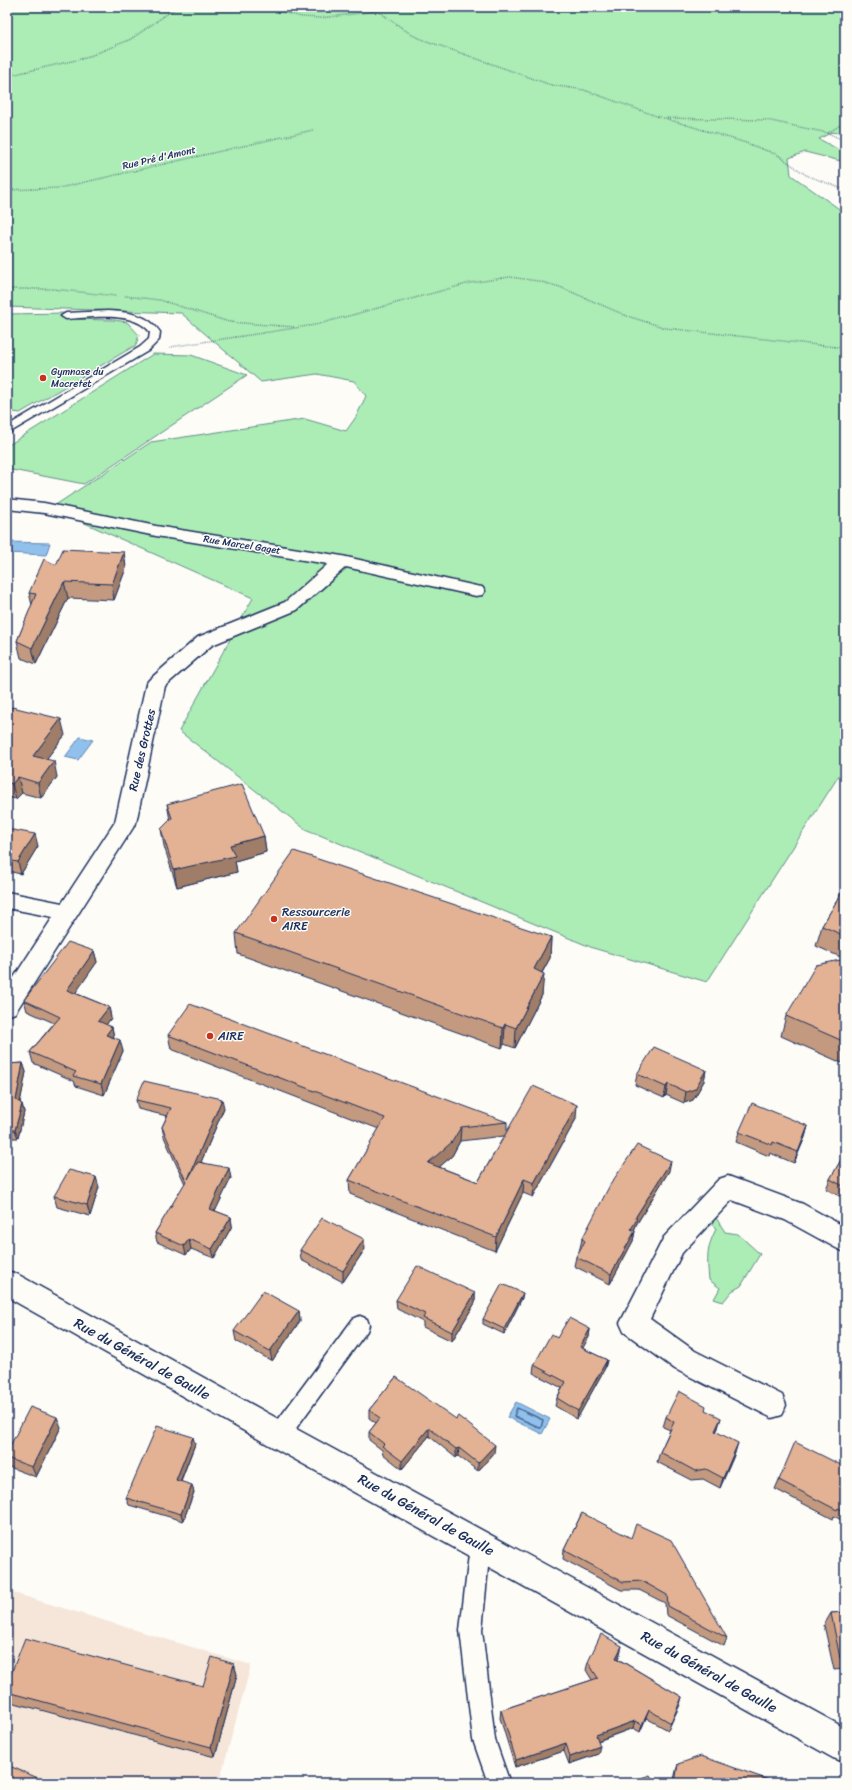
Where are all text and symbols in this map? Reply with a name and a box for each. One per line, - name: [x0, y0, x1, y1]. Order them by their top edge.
- street label: Rue Pré d'Amont: [120, 141, 198, 175]
- place label: Gymnase du Macretet: [51, 363, 104, 393]
- marker: Gymnase du Macretet: [38, 373, 48, 383]
- street label: Rue Marcel Gaget: [202, 530, 282, 560]
- street label: Rue des Grottes: [122, 706, 162, 793]
- place label: Ressourcerie AIRE: [281, 901, 350, 937]
- marker: Ressourcerie AIRE: [269, 914, 279, 924]
- place label: AIRE: [217, 1025, 245, 1047]
- marker: AIRE: [205, 1031, 215, 1041]
- street label: Rue du Général de Gaulle: [69, 1311, 215, 1407]
- street label: Rue du Général de Gaulle: [353, 1467, 499, 1563]
- street label: Rue du Général de Gaulle: [636, 1624, 782, 1720]

